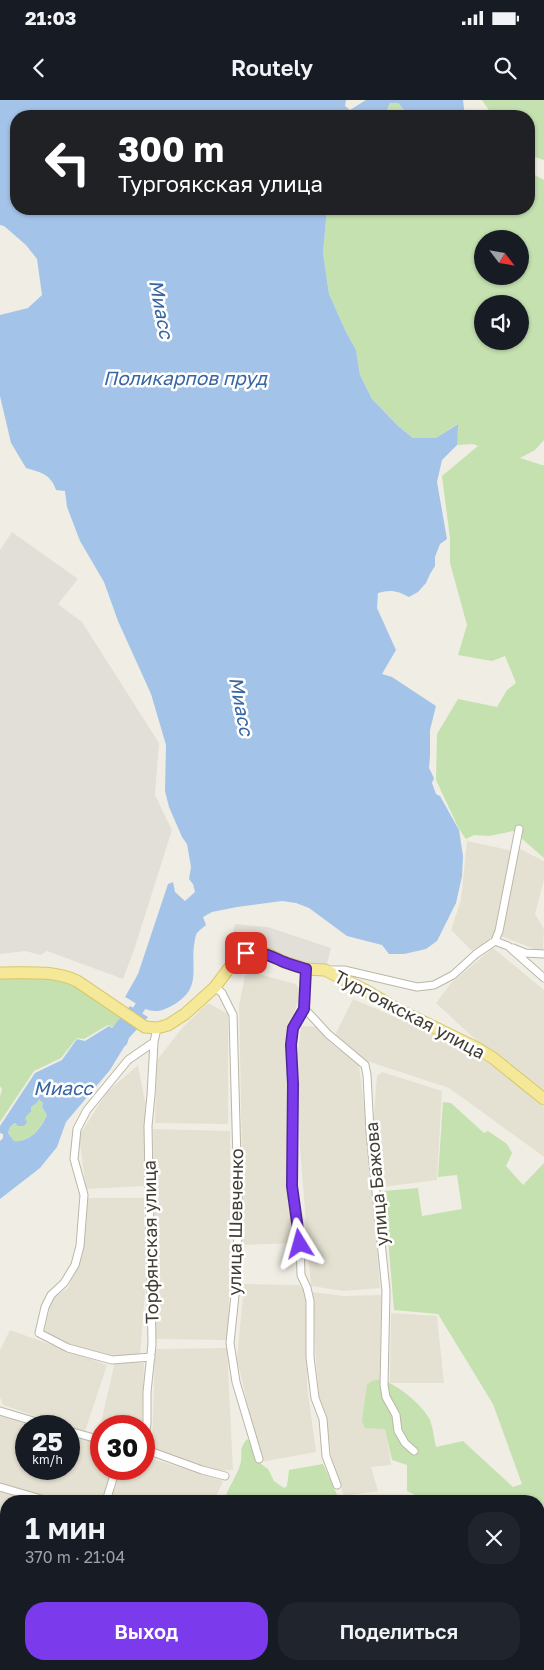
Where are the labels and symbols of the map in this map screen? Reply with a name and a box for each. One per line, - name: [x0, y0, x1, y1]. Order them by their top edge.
- north arrow: [474, 230, 529, 285]
- water label: Миасс: [145, 278, 179, 342]
- water label: Поликарпов пруд: [103, 366, 268, 389]
- water label: Миасс: [225, 675, 259, 739]
- pin: [225, 932, 267, 974]
- street label: Тургоякская улица: [331, 965, 489, 1063]
- water label: Миасс: [33, 1076, 94, 1099]
- street label: улица Бажова: [360, 1121, 392, 1247]
- street label: улица Шевченко: [223, 1148, 247, 1296]
- street label: Торфянская улица: [138, 1160, 162, 1324]
- position arrow: [273, 1217, 325, 1269]
- speed limit sign: 30: [90, 1415, 155, 1480]

